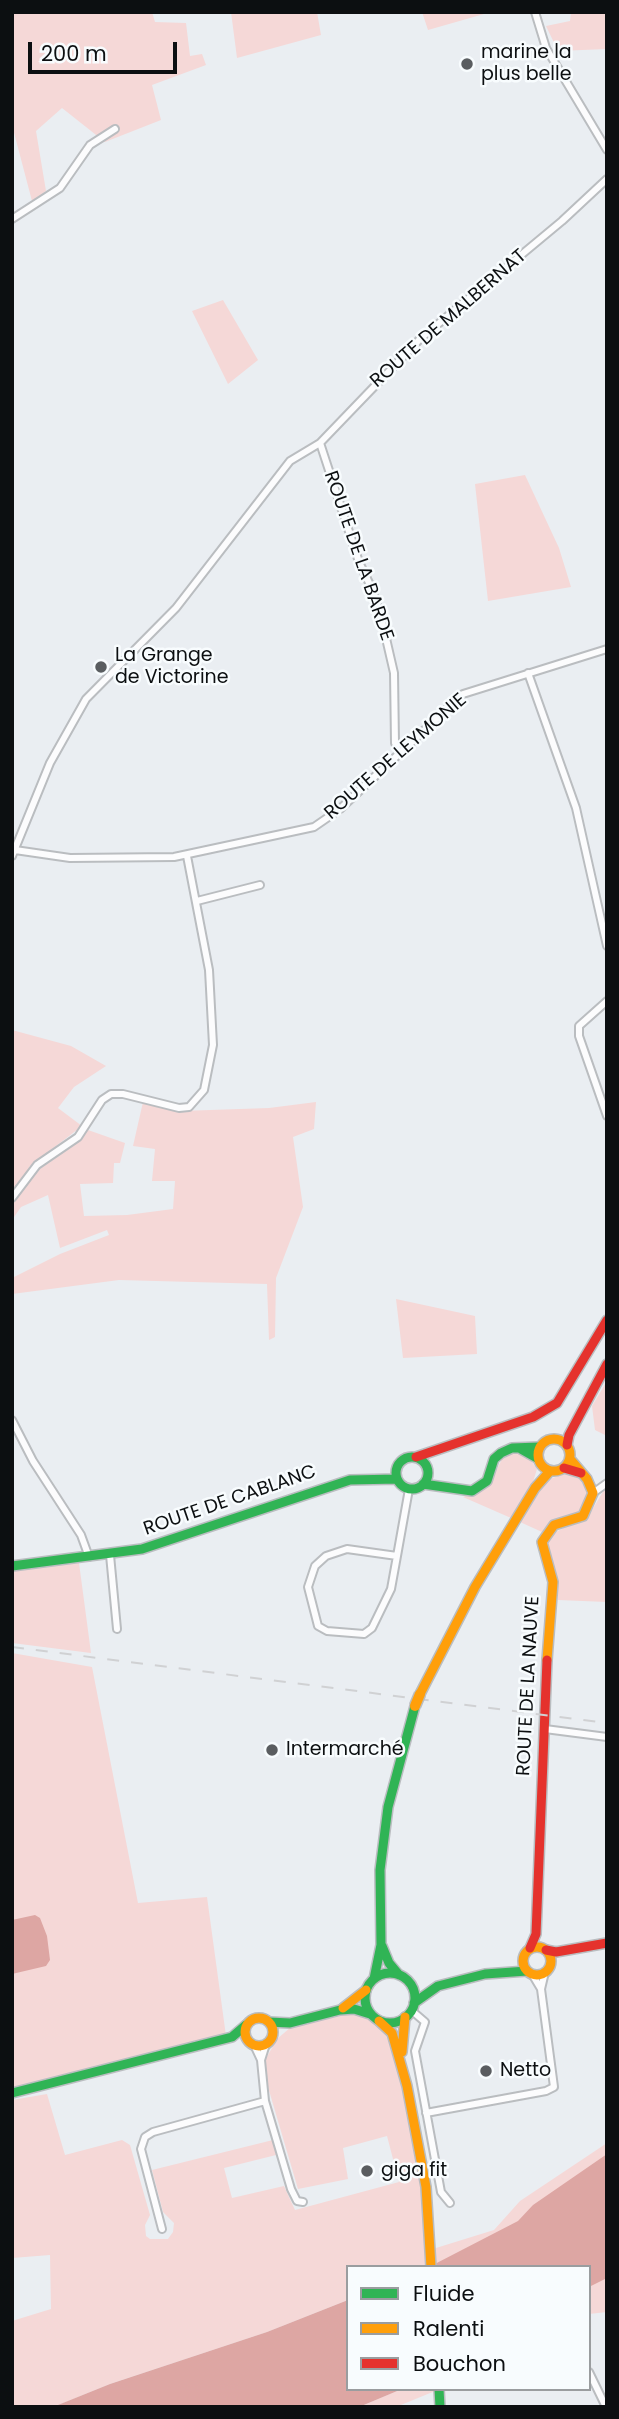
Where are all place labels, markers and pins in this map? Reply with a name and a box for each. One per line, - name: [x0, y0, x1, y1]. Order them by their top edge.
- place label: marine la plus belle: [481, 42, 572, 86]
- marker: marine la plus belle: [459, 56, 475, 72]
- place label: La Grange de Victorine: [115, 645, 229, 689]
- marker: La Grange de Victorine: [93, 659, 109, 675]
- place label: Intermarché: [286, 1739, 404, 1761]
- marker: Intermarché: [264, 1742, 280, 1758]
- place label: Netto: [500, 2060, 551, 2082]
- marker: Netto: [478, 2063, 494, 2079]
- place label: giga fit: [381, 2160, 447, 2182]
- marker: giga fit: [359, 2163, 375, 2179]

